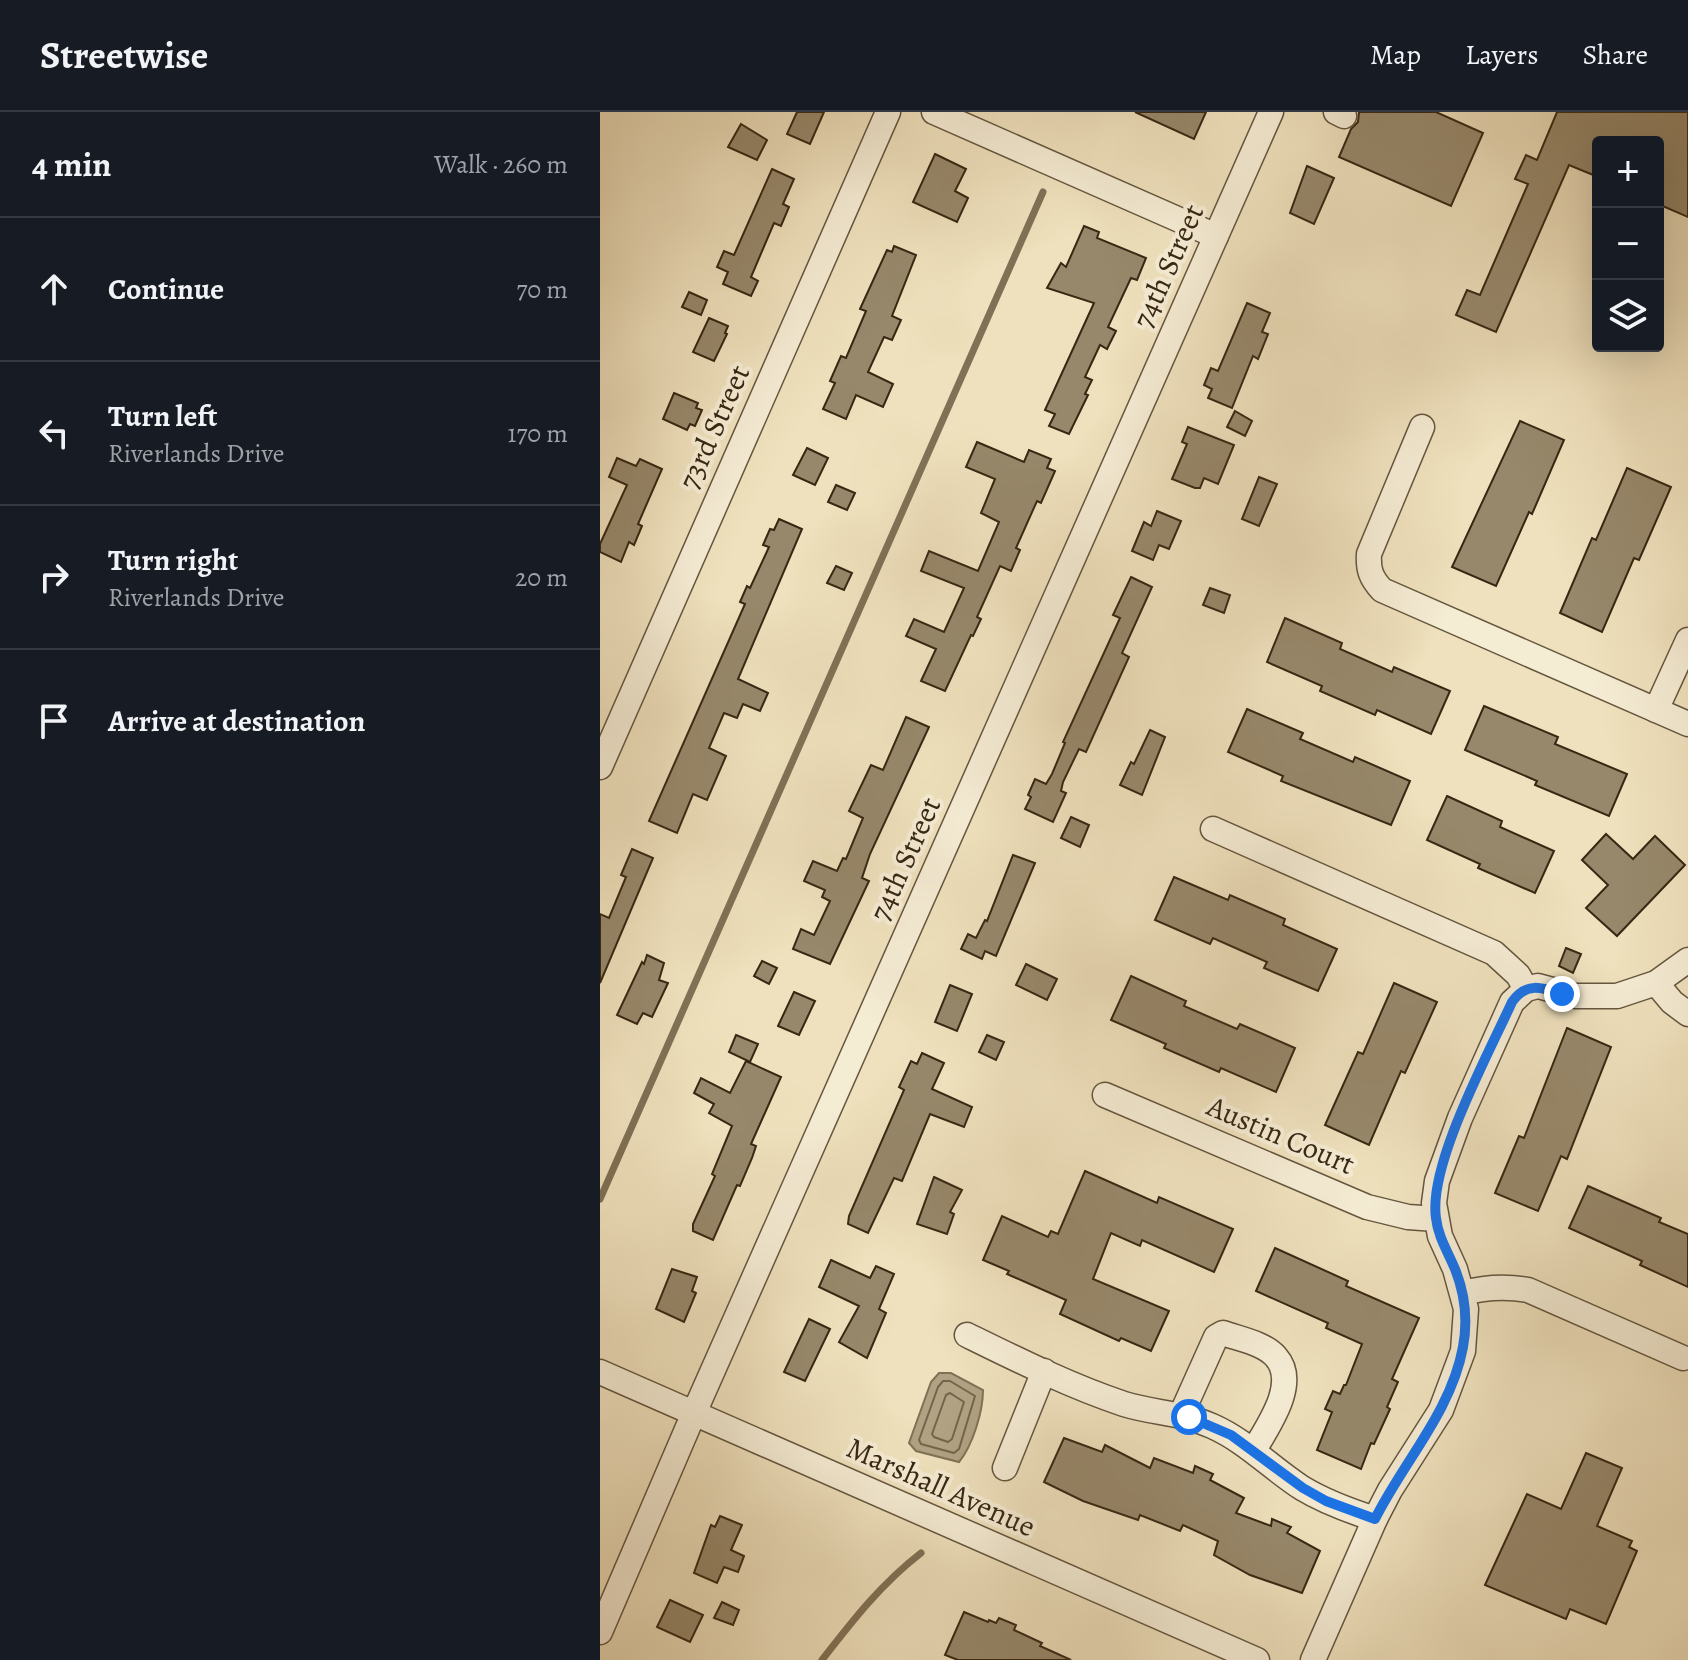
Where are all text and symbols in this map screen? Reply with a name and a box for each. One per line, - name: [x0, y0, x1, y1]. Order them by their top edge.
- text: Streetwise: [40, 29, 208, 81]
- text: Map: [1370, 36, 1421, 74]
- text: Layers: [1465, 36, 1538, 74]
- text: Share: [1582, 36, 1648, 74]
- map controls: [1592, 136, 1664, 352]
- button: +: [1592, 136, 1664, 208]
- text: 4 min: [32, 141, 111, 188]
- text: Walk · 260 m: [434, 147, 568, 182]
- street label: 74th Street: [1123, 198, 1213, 334]
- button: −: [1592, 208, 1664, 280]
- icon: ahead: [32, 267, 76, 311]
- text: Continue: [108, 269, 224, 309]
- text: 70 m: [516, 272, 568, 307]
- button: layers: [1592, 280, 1664, 352]
- street label: 73rd Street: [669, 358, 759, 495]
- text: Turn left: [108, 396, 217, 436]
- icon: left: [32, 411, 76, 455]
- text: 170 m: [508, 416, 568, 451]
- text: Riverlands Drive: [108, 436, 284, 471]
- text: Turn right: [108, 540, 238, 580]
- icon: right: [32, 555, 76, 599]
- text: 20 m: [515, 560, 568, 595]
- text: Riverlands Drive: [108, 580, 284, 615]
- icon: arrive: [32, 699, 76, 743]
- text: Arrive at destination: [108, 701, 365, 741]
- street label: 74th Street: [860, 791, 950, 927]
- route end: [1544, 976, 1580, 1012]
- street label: Austin Court: [1200, 1086, 1361, 1184]
- route start: [1171, 1399, 1207, 1435]
- street label: Marshall Avenue: [840, 1428, 1042, 1546]

